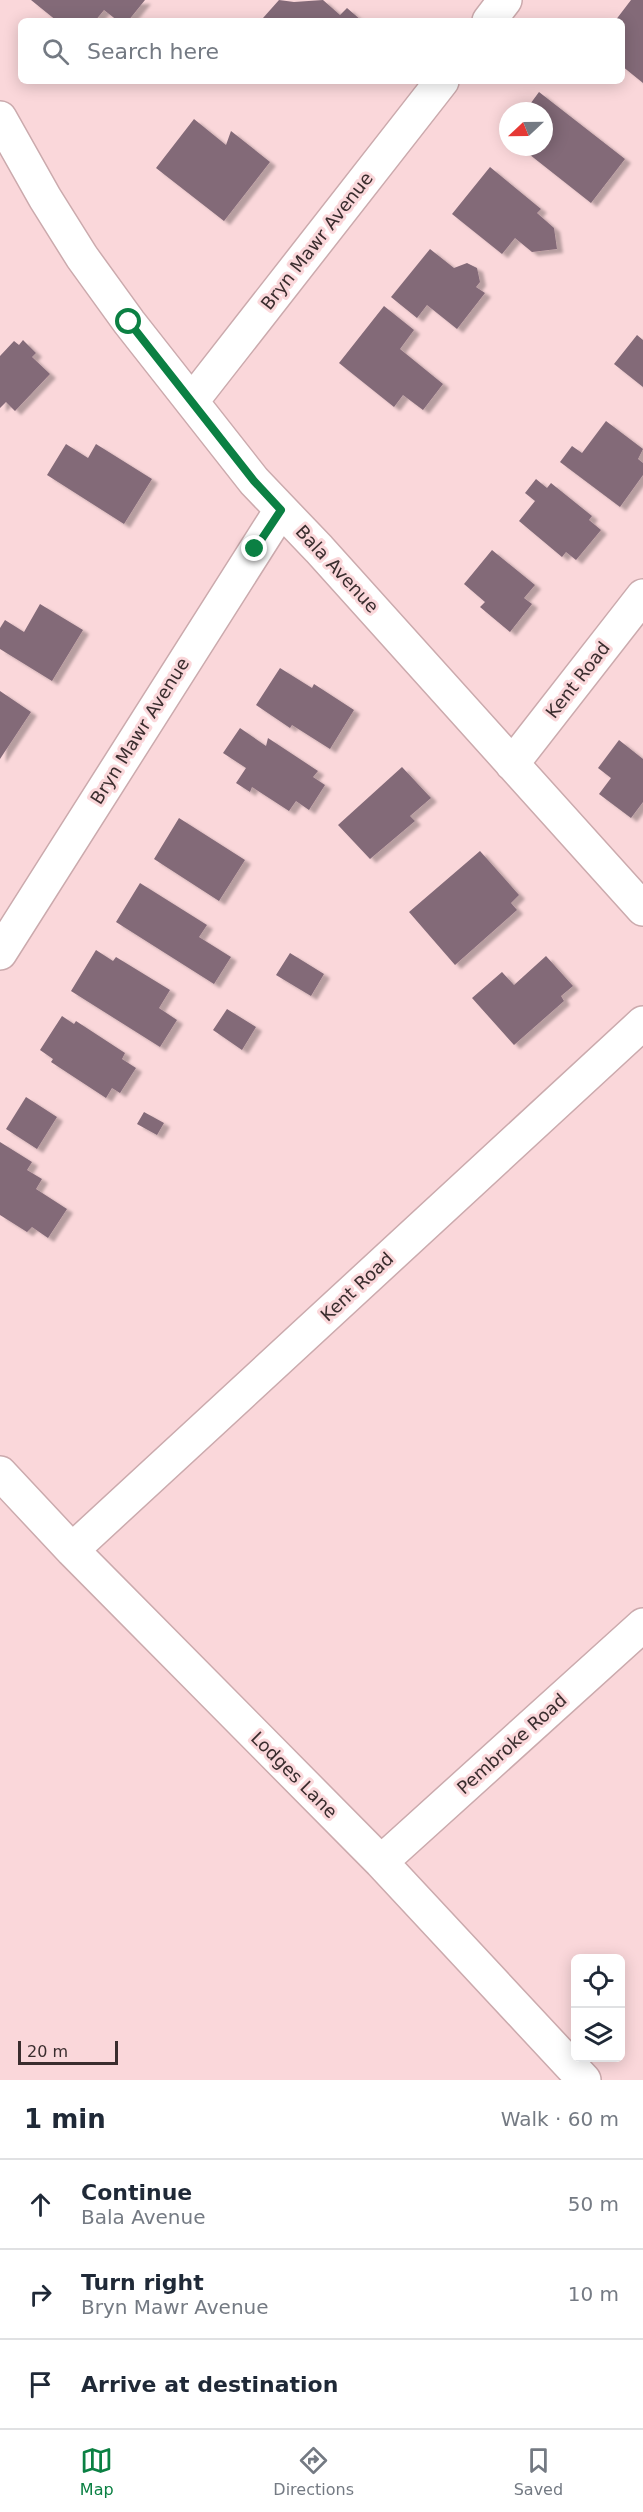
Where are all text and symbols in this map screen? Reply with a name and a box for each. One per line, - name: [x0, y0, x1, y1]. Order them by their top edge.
- search box: [18, 18, 625, 84]
- icon: search: [39, 35, 72, 68]
- text: Search here: [87, 39, 219, 64]
- north arrow: [499, 102, 553, 156]
- street label: Bryn Mawr Avenue: [256, 168, 377, 314]
- route start: [115, 308, 141, 334]
- street label: Bala Avenue: [291, 521, 383, 617]
- route end: [241, 535, 267, 561]
- street label: Kent Road: [541, 637, 614, 722]
- street label: Bryn Mawr Avenue: [86, 654, 193, 808]
- street label: Kent Road: [316, 1248, 397, 1325]
- street label: Pembroke Road: [453, 1689, 571, 1798]
- street label: Lodges Lane: [247, 1727, 342, 1822]
- map controls: [571, 1954, 625, 2062]
- button: locate: [571, 1954, 625, 2008]
- button: layers: [571, 2008, 625, 2062]
- scale bar: [18, 2038, 118, 2066]
- text: 20 m: [27, 2042, 68, 2061]
- text: 1 min: [24, 2104, 106, 2134]
- text: Walk · 60 m: [501, 2107, 619, 2131]
- text: Continue: [81, 2180, 192, 2205]
- icon: ahead: [24, 2188, 57, 2221]
- text: 50 m: [568, 2192, 619, 2216]
- text: Bala Avenue: [81, 2205, 205, 2229]
- text: Turn right: [81, 2270, 204, 2295]
- icon: right: [24, 2278, 57, 2311]
- text: 10 m: [568, 2282, 619, 2306]
- text: Bryn Mawr Avenue: [81, 2295, 269, 2319]
- icon: arrive: [24, 2368, 57, 2401]
- text: Arrive at destination: [81, 2372, 338, 2397]
- tab: Map: [80, 2444, 114, 2499]
- tab: Directions: [273, 2444, 354, 2499]
- tab: Saved: [514, 2444, 563, 2499]

